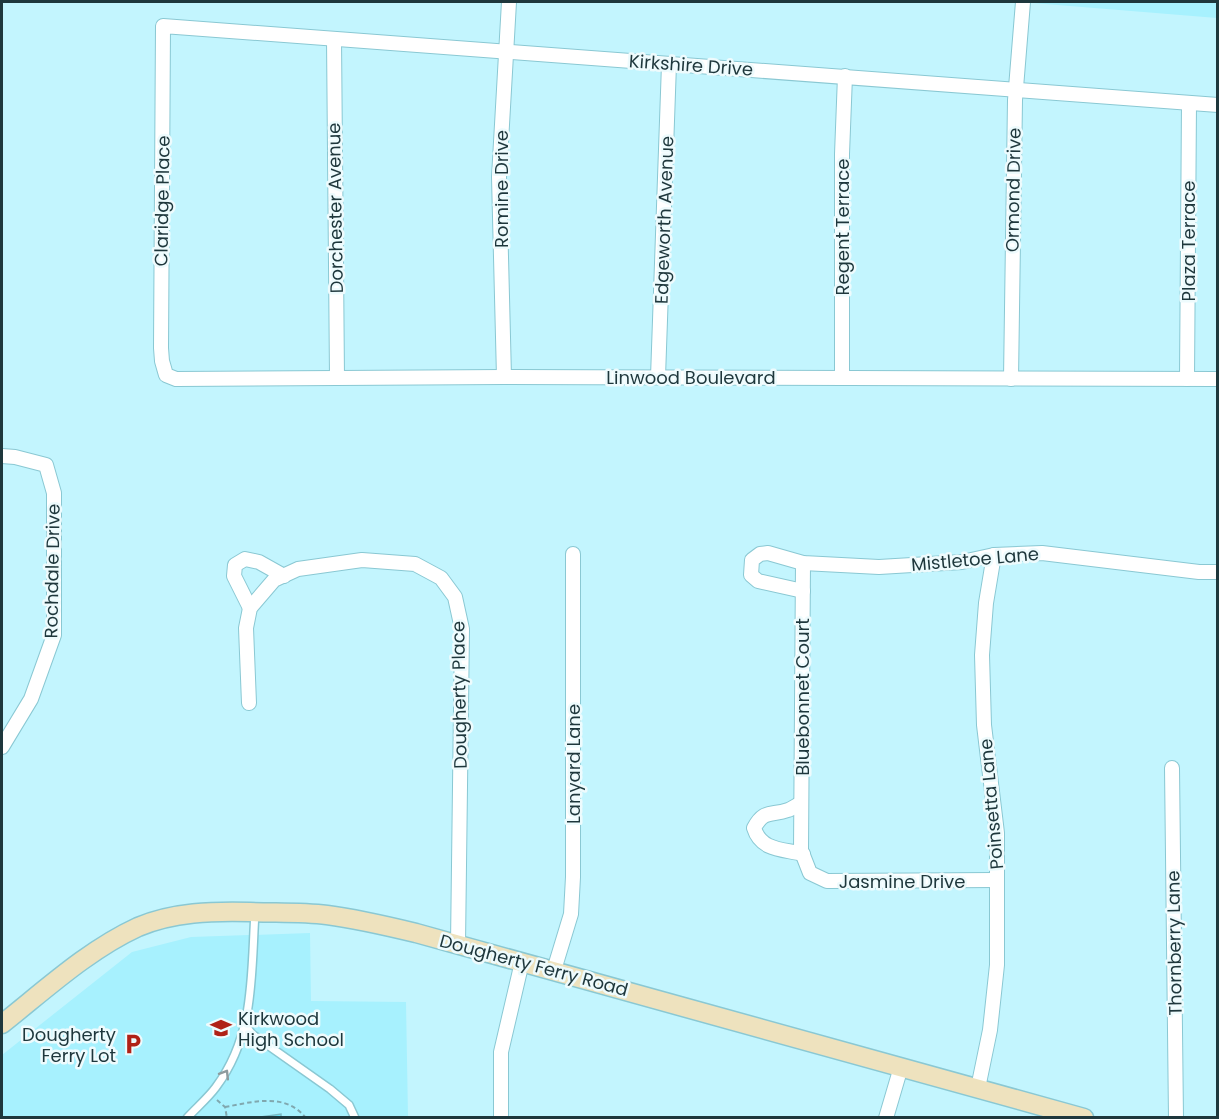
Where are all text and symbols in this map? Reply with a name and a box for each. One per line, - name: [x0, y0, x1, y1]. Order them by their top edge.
- street label: Kirkshire Drive: [628, 48, 754, 82]
- street label: Dorchester Avenue: [321, 122, 349, 294]
- street label: Ormond Drive: [999, 128, 1027, 252]
- street label: Romine Drive: [489, 130, 514, 248]
- street label: Claridge Place: [148, 135, 176, 267]
- street label: Edgeworth Avenue: [649, 136, 679, 304]
- street label: Regent Terrace: [830, 159, 855, 295]
- street label: Plaza Terrace: [1176, 181, 1201, 301]
- street label: Linwood Boulevard: [606, 365, 776, 390]
- street label: Rochdale Drive: [38, 503, 66, 639]
- street label: Mistletoe Lane: [910, 541, 1040, 577]
- street label: Bluebonnet Court: [790, 618, 815, 776]
- street label: Dougherty Place: [445, 621, 473, 769]
- street label: Lanyard Lane: [561, 704, 586, 824]
- street label: Poinsetta Lane: [973, 738, 1009, 870]
- street label: Jasmine Drive: [839, 869, 965, 894]
- street label: Thornberry Lane: [1160, 870, 1188, 1016]
- street label: Dougherty Ferry Road: [437, 928, 631, 1002]
- place label: Kirkwood High School: [238, 1006, 344, 1052]
- school or university icon: Kirkwood High School: [209, 1016, 233, 1040]
- place label: Dougherty Ferry Lot: [22, 1022, 116, 1068]
- parking icon: Dougherty Ferry Lot: [121, 1032, 145, 1056]
- one-way arrow: [217, 1070, 229, 1080]

